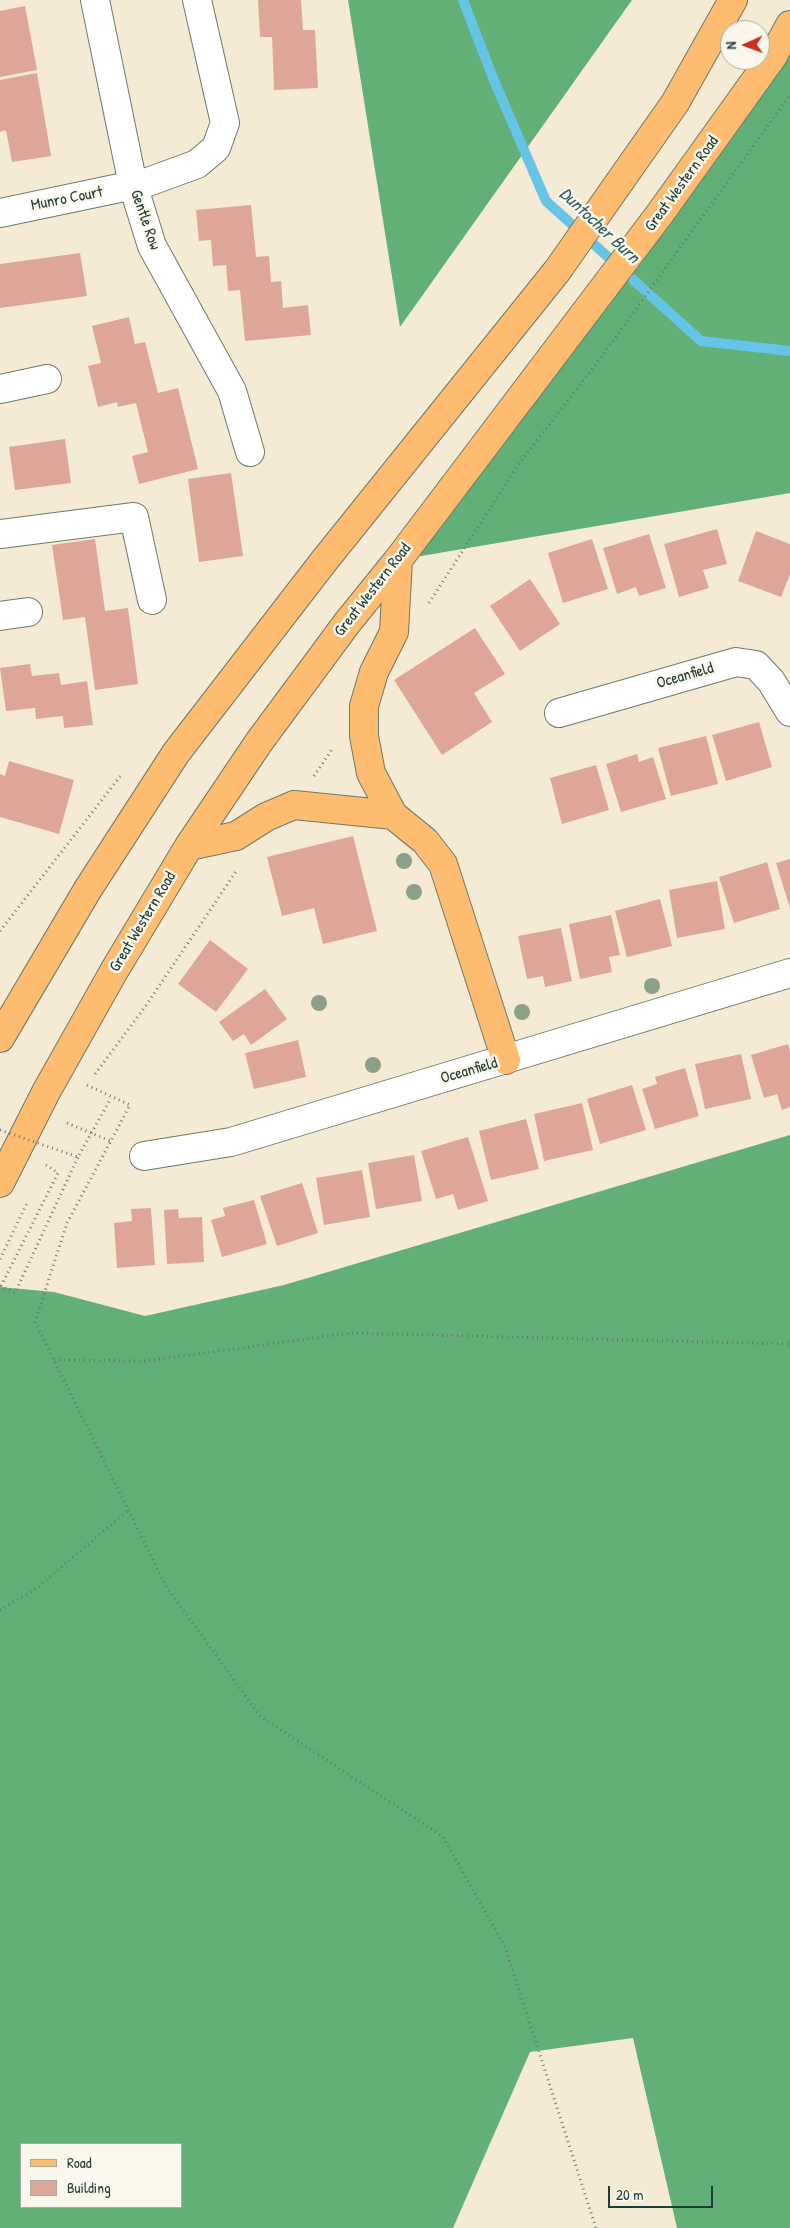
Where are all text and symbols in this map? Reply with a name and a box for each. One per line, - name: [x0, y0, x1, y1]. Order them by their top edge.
- north arrow: [720, 20, 770, 70]
- text: N: [721, 41, 740, 50]
- street label: Great Western Road: [641, 133, 723, 235]
- street label: Munro Court: [29, 183, 105, 215]
- water label: Duntocher Burn: [555, 183, 643, 269]
- street label: Gentle Row: [126, 187, 164, 253]
- street label: Great Western Road: [331, 539, 415, 641]
- street label: Oceanfield: [654, 659, 716, 693]
- street label: Great Western Road: [106, 869, 180, 975]
- street label: Oceanfield: [438, 1054, 500, 1088]
- legend: [20, 2143, 182, 2208]
- text: Road: [67, 2152, 92, 2173]
- scale bar: [610, 2176, 715, 2208]
- text: Building: [67, 2177, 111, 2198]
- text: 20 m: [616, 2184, 643, 2205]

